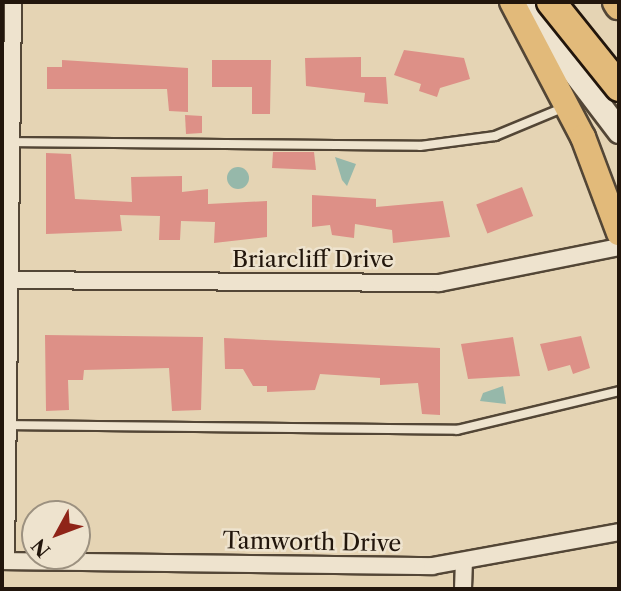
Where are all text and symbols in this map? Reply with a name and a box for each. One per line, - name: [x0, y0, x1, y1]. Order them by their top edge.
- street label: Briarcliff Drive: [232, 245, 394, 273]
- north arrow: [21, 500, 91, 570]
- street label: Tamworth Drive: [222, 527, 402, 557]
- text: N: [27, 534, 55, 562]

